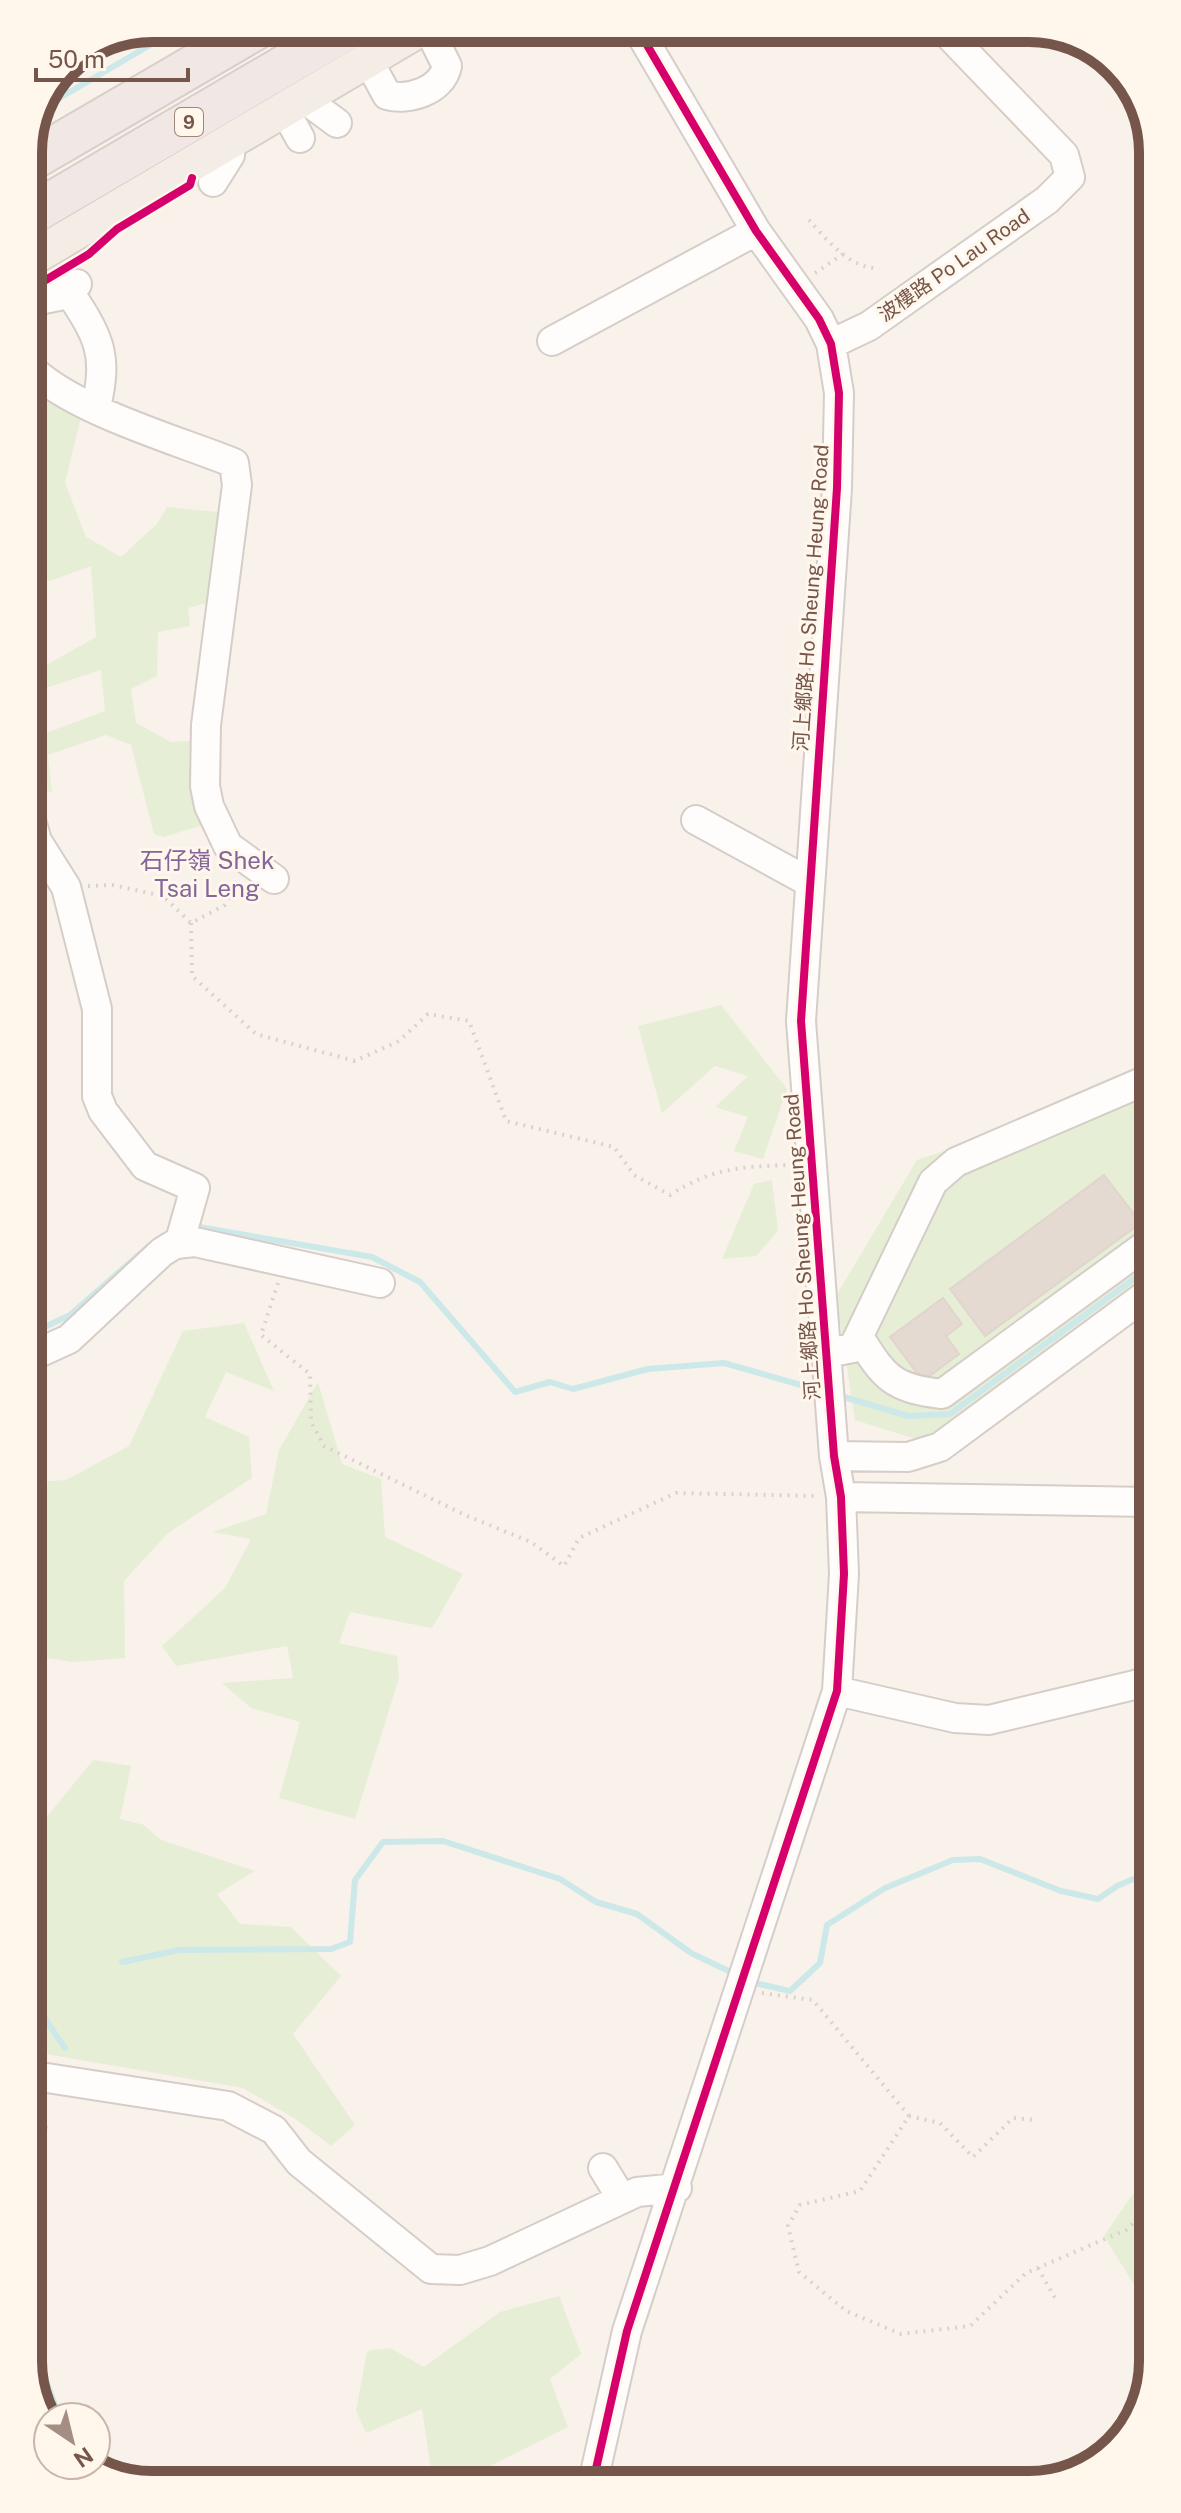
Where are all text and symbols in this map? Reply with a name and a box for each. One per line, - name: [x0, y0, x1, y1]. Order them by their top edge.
- scale bar: [36, 32, 188, 82]
- text: 50 m: [48, 45, 105, 73]
- road number: 9: [175, 108, 203, 136]
- street label: 波樓路 Po Lau Road: [874, 204, 1034, 326]
- street label: 河上鄉路 Ho Sheung Heung Road: [788, 444, 834, 752]
- district label: 石仔嶺 Shek Tsai Leng: [140, 846, 274, 902]
- street label: 河上鄉路 Ho Sheung Heung Road: [779, 1093, 825, 1401]
- north arrow: [32, 2401, 112, 2481]
- text: N: [69, 2442, 98, 2473]

